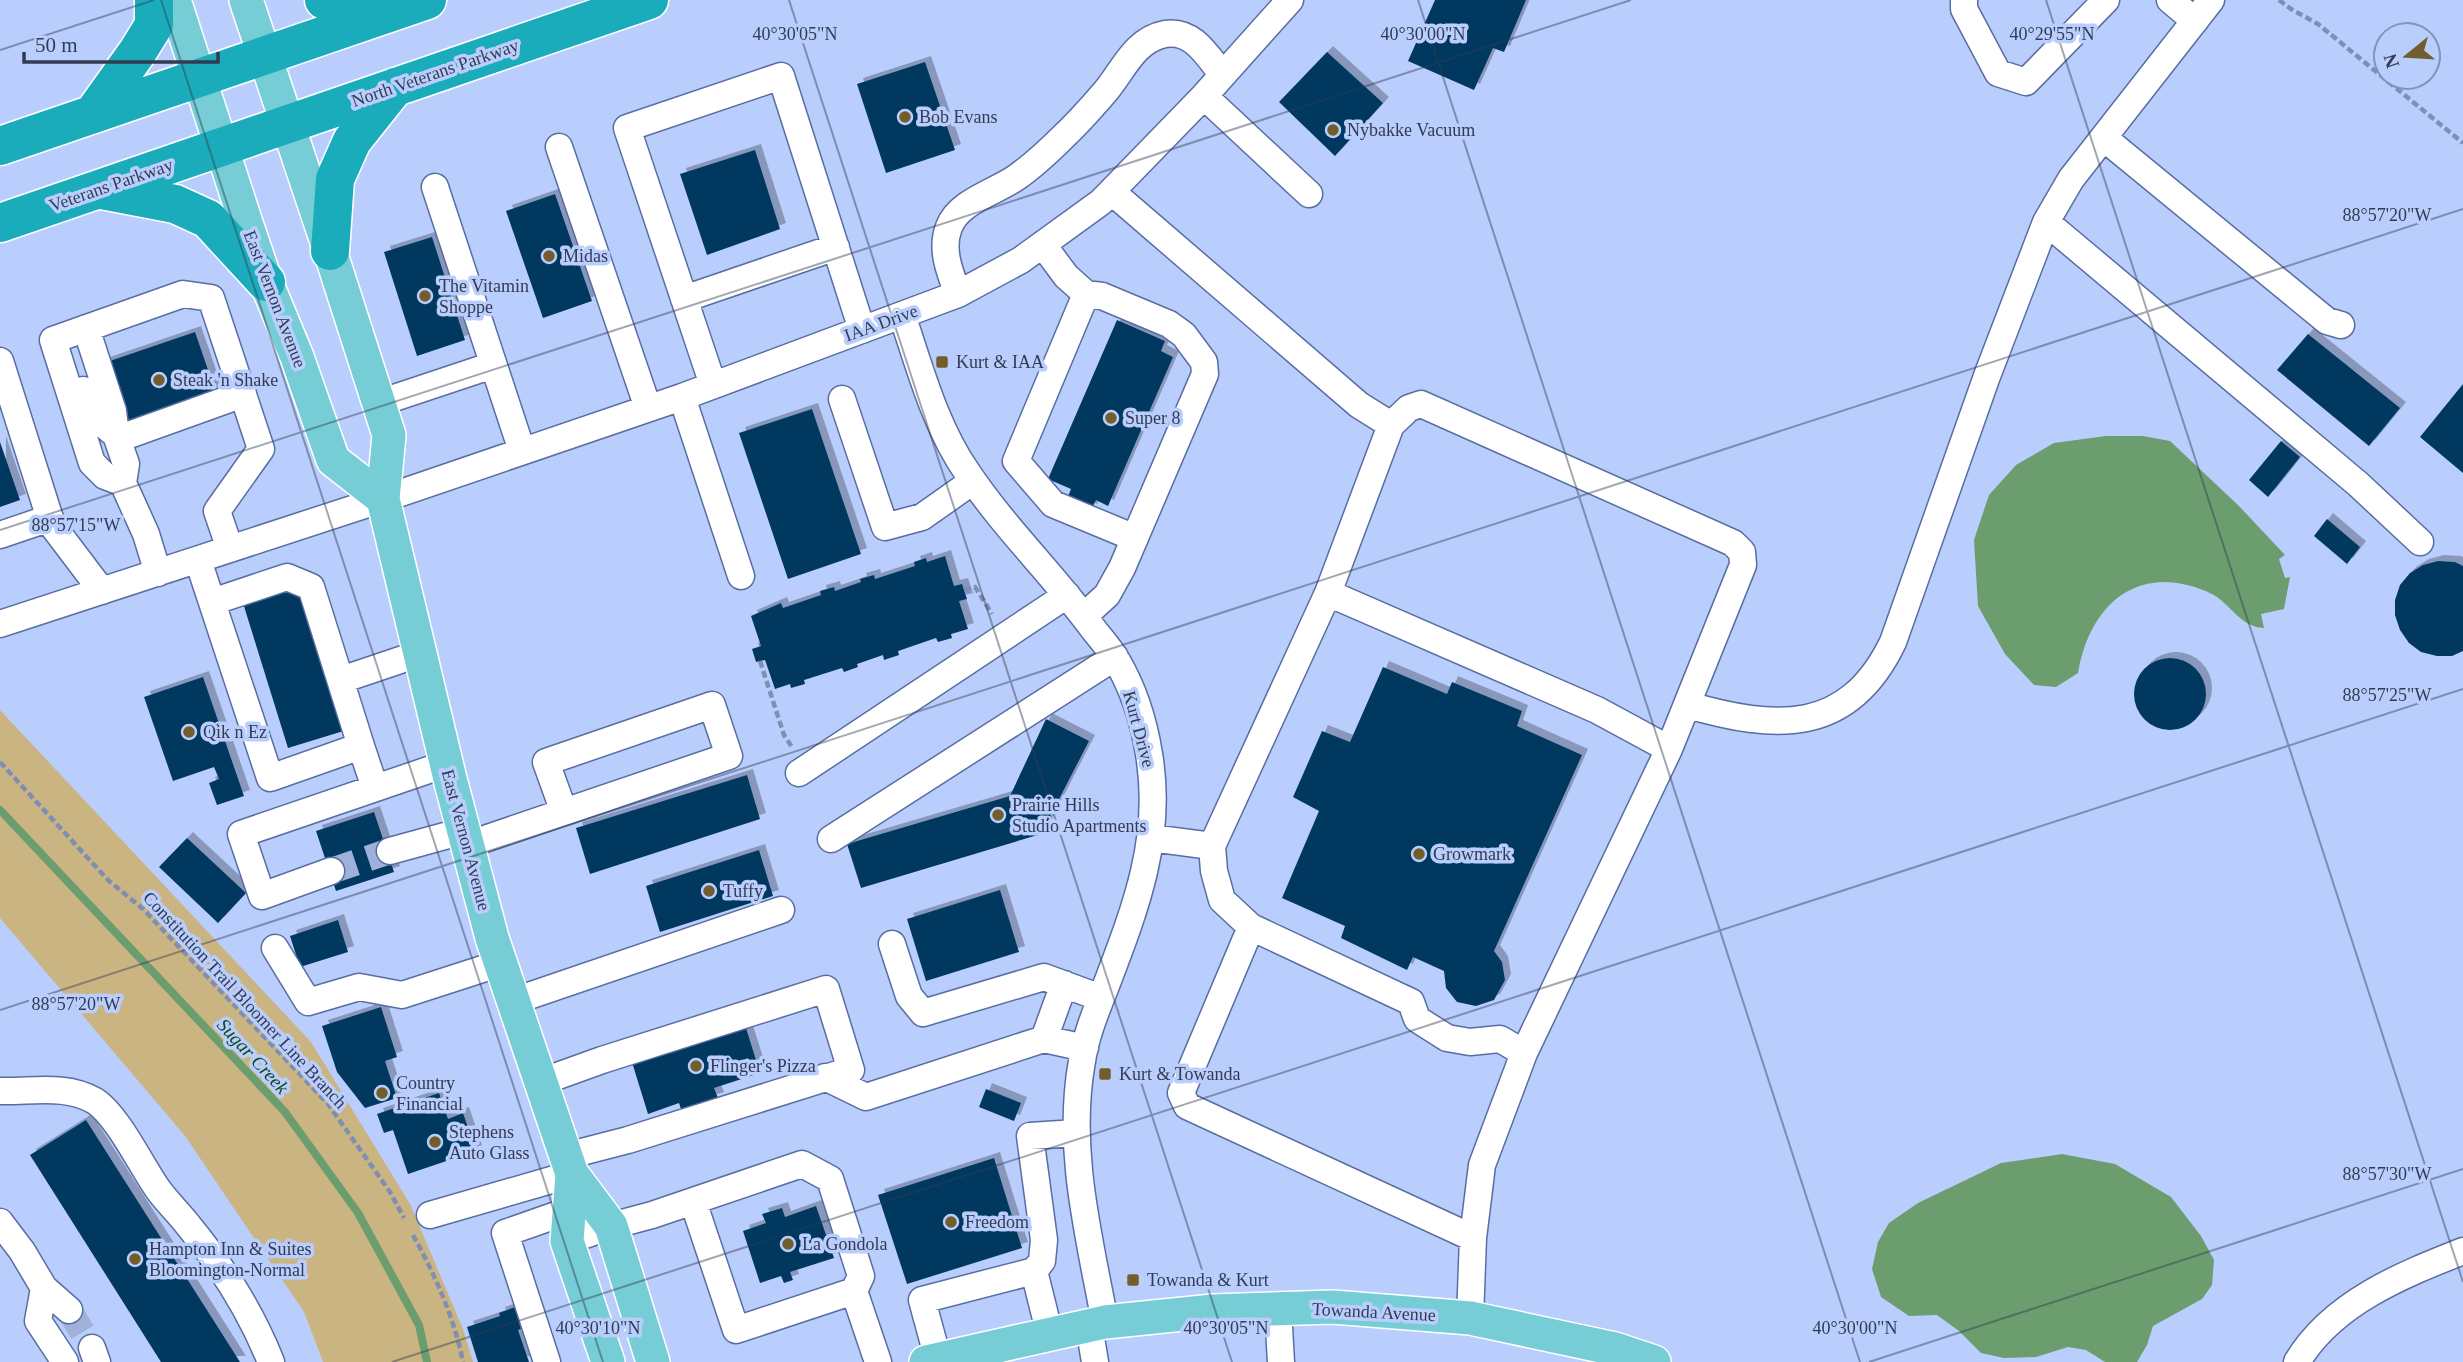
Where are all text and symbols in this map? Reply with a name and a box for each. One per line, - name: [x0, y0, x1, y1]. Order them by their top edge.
- scale bar: [24, 21, 219, 65]
- north arrow: [2372, 21, 2442, 91]
- text: 40°30'05"N: [753, 24, 837, 44]
- text: 40°30'00"N: [1381, 24, 1465, 44]
- text: 40°29'55"N: [2010, 24, 2094, 44]
- text: 50 m: [35, 33, 78, 57]
- street label: North Veterans Parkway: [349, 35, 521, 111]
- text: N: [2379, 51, 2403, 71]
- place label: Bob Evans: [919, 107, 998, 127]
- marker: Bob Evans: [897, 109, 913, 125]
- place label: Nybakke Vacuum: [1347, 120, 1475, 140]
- marker: Nybakke Vacuum: [1325, 122, 1341, 138]
- street label: Veterans Parkway: [47, 154, 175, 216]
- text: 88°57'20"W: [2343, 205, 2431, 225]
- street label: East Vernon Avenue: [240, 228, 310, 370]
- place label: Midas: [563, 246, 608, 266]
- marker: Midas: [541, 248, 557, 264]
- place label: The Vitamin Shoppe: [439, 276, 529, 317]
- marker: The Vitamin Shoppe: [417, 288, 433, 304]
- street label: IAA Drive: [842, 301, 920, 345]
- place label: Kurt & IAA: [956, 352, 1044, 372]
- marker: Kurt & IAA: [934, 354, 950, 370]
- place label: Steak 'n Shake: [173, 370, 278, 390]
- marker: Steak 'n Shake: [151, 372, 167, 388]
- place label: Super 8: [1125, 408, 1181, 428]
- marker: Super 8: [1103, 410, 1119, 426]
- text: 88°57'15"W: [32, 515, 120, 535]
- text: 88°57'25"W: [2343, 685, 2431, 705]
- street label: Kurt Drive: [1119, 689, 1159, 769]
- place label: Qik n Ez: [203, 722, 267, 742]
- marker: Qik n Ez: [181, 724, 197, 740]
- street label: East Vernon Avenue: [438, 767, 494, 913]
- place label: Prairie Hills Studio Apartments: [1012, 795, 1147, 836]
- marker: Prairie Hills Studio Apartments: [990, 807, 1006, 823]
- place label: Growmark: [1433, 844, 1511, 864]
- marker: Growmark: [1411, 846, 1427, 862]
- place label: Tuffy: [723, 881, 763, 901]
- marker: Tuffy: [701, 883, 717, 899]
- street label: Constitution Trail Bloomer Line Branch: [139, 887, 351, 1113]
- text: 88°57'20"W: [32, 994, 120, 1014]
- water label: Sugar Creek: [213, 1014, 293, 1098]
- place label: Flinger's Pizza: [710, 1056, 816, 1076]
- marker: Flinger's Pizza: [688, 1058, 704, 1074]
- place label: Kurt & Towanda: [1119, 1064, 1240, 1084]
- marker: Kurt & Towanda: [1097, 1066, 1113, 1082]
- place label: Country Financial: [396, 1073, 463, 1114]
- marker: Country Financial: [374, 1085, 390, 1101]
- place label: Stephens Auto Glass: [449, 1122, 530, 1163]
- marker: Stephens Auto Glass: [427, 1134, 443, 1150]
- text: 88°57'30"W: [2343, 1164, 2431, 1184]
- place label: Freedom: [965, 1212, 1029, 1232]
- marker: Freedom: [943, 1214, 959, 1230]
- place label: La Gondola: [802, 1234, 887, 1254]
- marker: La Gondola: [780, 1236, 796, 1252]
- place label: Hampton Inn & Suites Bloomington-Normal: [149, 1239, 312, 1280]
- marker: Hampton Inn & Suites Bloomington-Normal: [127, 1251, 143, 1267]
- place label: Towanda & Kurt: [1147, 1270, 1269, 1290]
- marker: Towanda & Kurt: [1125, 1272, 1141, 1288]
- street label: Towanda Avenue: [1312, 1299, 1436, 1325]
- text: 40°30'10"N: [556, 1318, 640, 1338]
- text: 40°30'05"N: [1184, 1318, 1268, 1338]
- text: 40°30'00"N: [1813, 1318, 1897, 1338]

